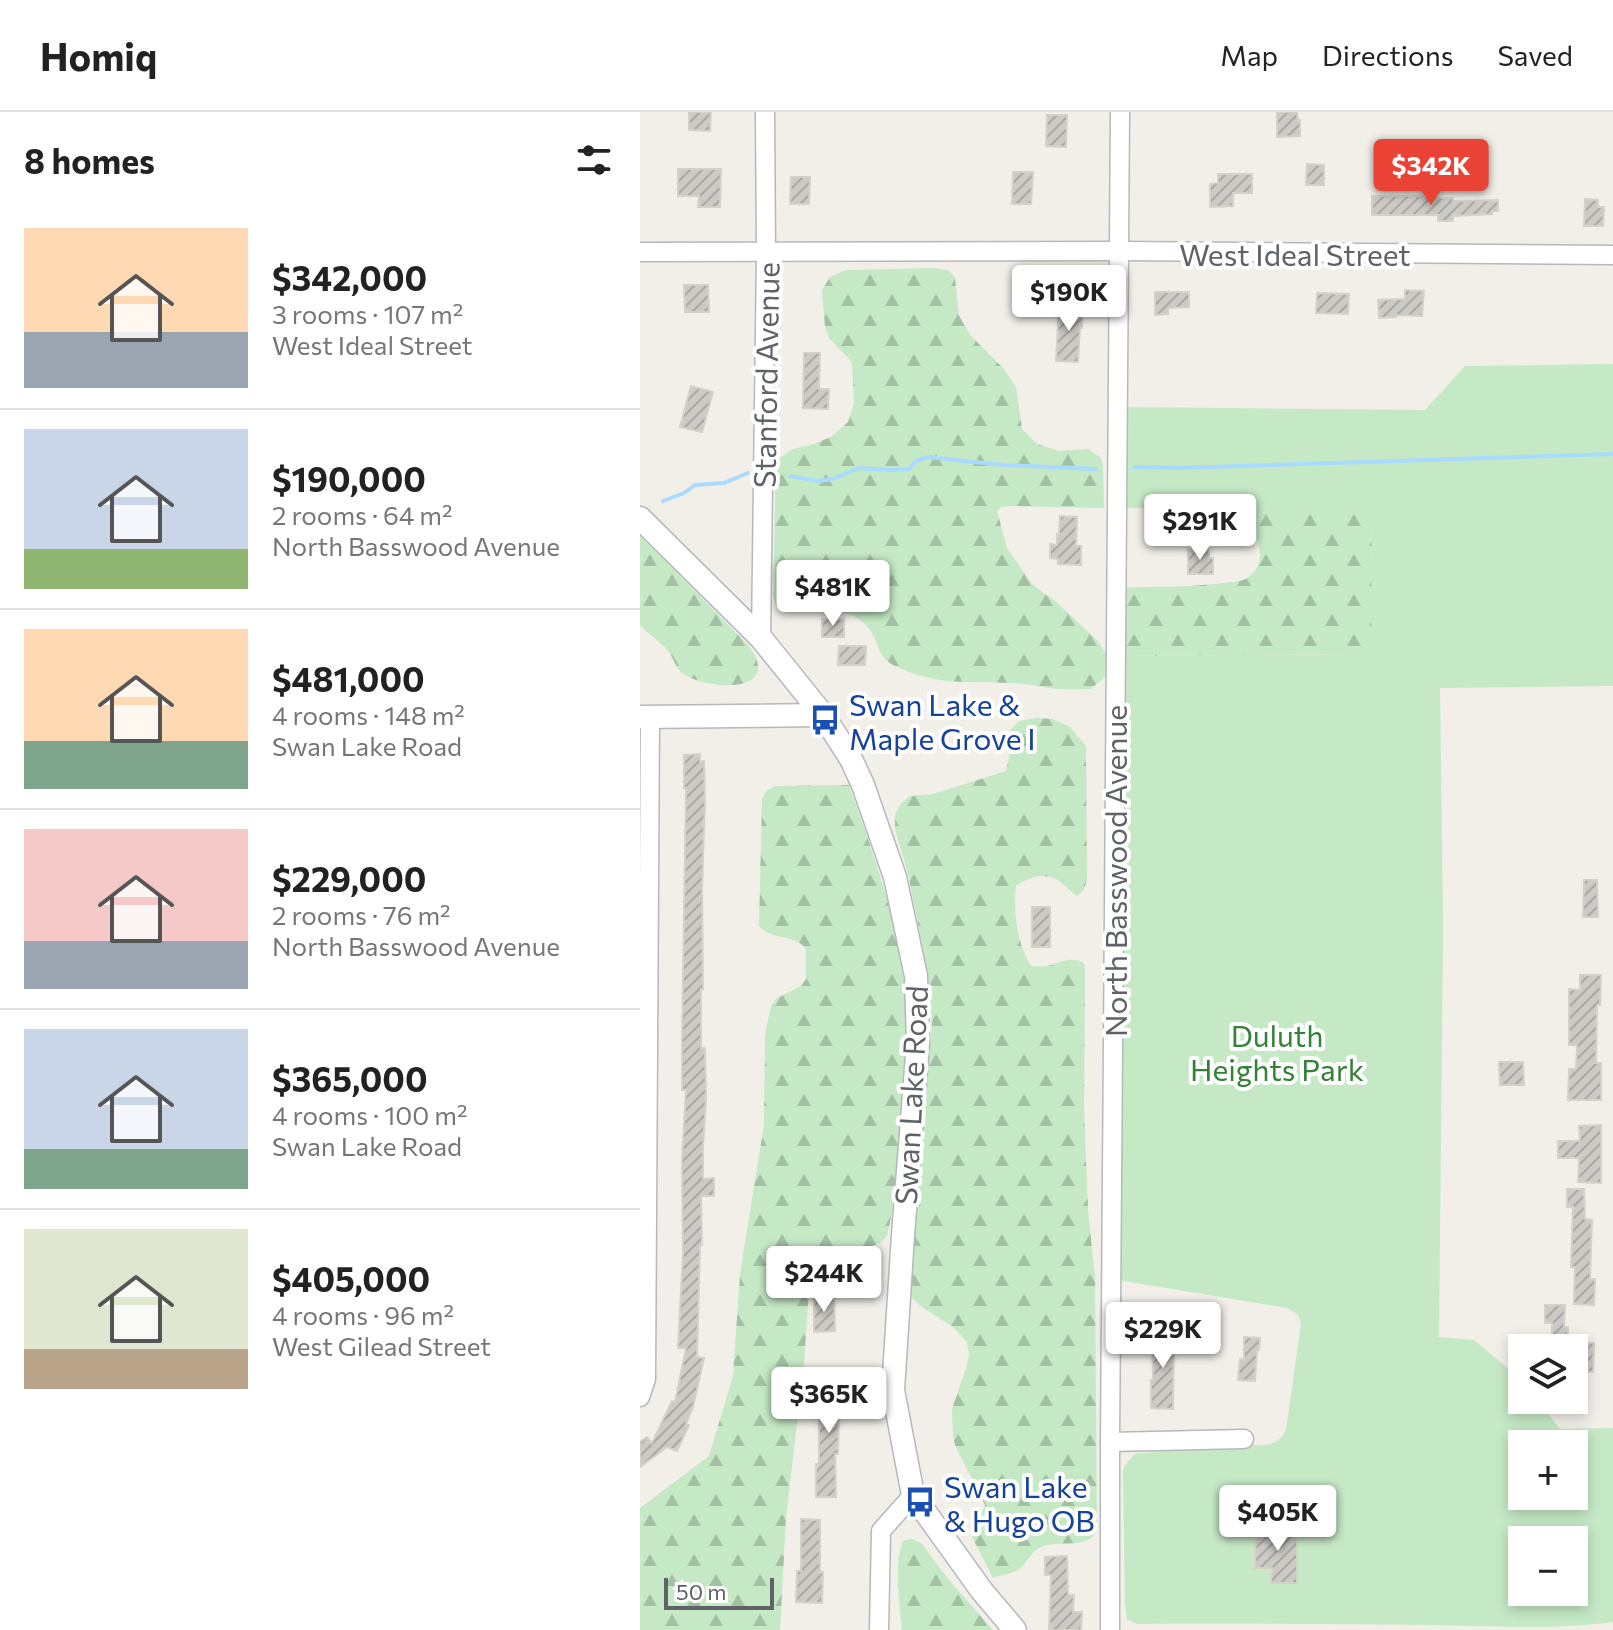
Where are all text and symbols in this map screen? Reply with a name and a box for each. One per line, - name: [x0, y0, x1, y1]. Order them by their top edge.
- text: Homiq: [40, 32, 157, 79]
- text: Map: [1220, 38, 1278, 72]
- text: Directions: [1322, 38, 1453, 72]
- text: Saved: [1497, 38, 1573, 72]
- icon: filters: [572, 138, 616, 182]
- text: 8 homes: [24, 139, 155, 181]
- pin: $342K: [1375, 139, 1487, 207]
- text: $342K: [1392, 149, 1470, 180]
- street label: West Ideal Street: [1179, 235, 1411, 272]
- text: $342,000: [272, 256, 427, 298]
- icon: home: [88, 260, 184, 356]
- street label: Stanford Avenue: [745, 262, 785, 488]
- pin: $190K: [1013, 265, 1125, 333]
- text: $190K: [1030, 275, 1108, 306]
- text: 3 rooms · 107 m²: [272, 298, 463, 329]
- text: West Ideal Street: [272, 329, 472, 360]
- text: $190,000: [272, 457, 426, 499]
- icon: home: [88, 461, 184, 557]
- pin: $291K: [1144, 494, 1256, 562]
- text: 2 rooms · 64 m²: [272, 499, 453, 530]
- text: $291K: [1162, 504, 1238, 535]
- text: North Basswood Avenue: [272, 530, 560, 561]
- pin: $481K: [777, 560, 889, 628]
- text: $481K: [795, 570, 871, 601]
- text: $481,000: [272, 657, 425, 699]
- icon: home: [88, 661, 184, 757]
- place label: Swan Lake & Maple Grove I: [849, 685, 1036, 756]
- text: 4 rooms · 148 m²: [272, 699, 465, 730]
- bus stop icon: Swan Lake & Maple Grove I: [808, 703, 842, 737]
- street label: North Basswood Avenue: [1096, 705, 1133, 1037]
- text: Swan Lake Road: [272, 730, 462, 761]
- text: $229,000: [272, 857, 426, 899]
- icon: home: [88, 861, 184, 957]
- text: 2 rooms · 76 m²: [272, 899, 451, 930]
- text: North Basswood Avenue: [272, 930, 560, 961]
- street label: Swan Lake Road: [886, 985, 934, 1205]
- park label: Duluth Heights Park: [1190, 1016, 1364, 1087]
- text: $365,000: [272, 1057, 427, 1099]
- icon: home: [88, 1061, 184, 1157]
- text: 4 rooms · 100 m²: [272, 1099, 467, 1130]
- text: Swan Lake Road: [272, 1130, 462, 1161]
- pin: $244K: [768, 1246, 880, 1314]
- text: $244K: [784, 1256, 864, 1287]
- text: $405,000: [272, 1257, 430, 1299]
- icon: home: [88, 1261, 184, 1357]
- text: 4 rooms · 96 m²: [272, 1299, 454, 1330]
- pin: $229K: [1107, 1302, 1219, 1370]
- text: $229K: [1124, 1312, 1202, 1343]
- text: West Gilead Street: [272, 1330, 491, 1361]
- map controls: [1508, 1334, 1588, 1606]
- button: layers: [1508, 1334, 1588, 1414]
- pin: $365K: [773, 1367, 885, 1435]
- text: $365K: [789, 1377, 869, 1408]
- button: +: [1508, 1430, 1588, 1510]
- place label: Swan Lake & Hugo OB: [944, 1467, 1095, 1538]
- bus stop icon: Swan Lake & Hugo OB: [903, 1485, 937, 1519]
- pin: $405K: [1222, 1485, 1334, 1553]
- text: $405K: [1237, 1495, 1319, 1526]
- button: −: [1508, 1526, 1588, 1606]
- scale bar: [664, 1574, 774, 1610]
- text: 50 m: [676, 1578, 726, 1605]

